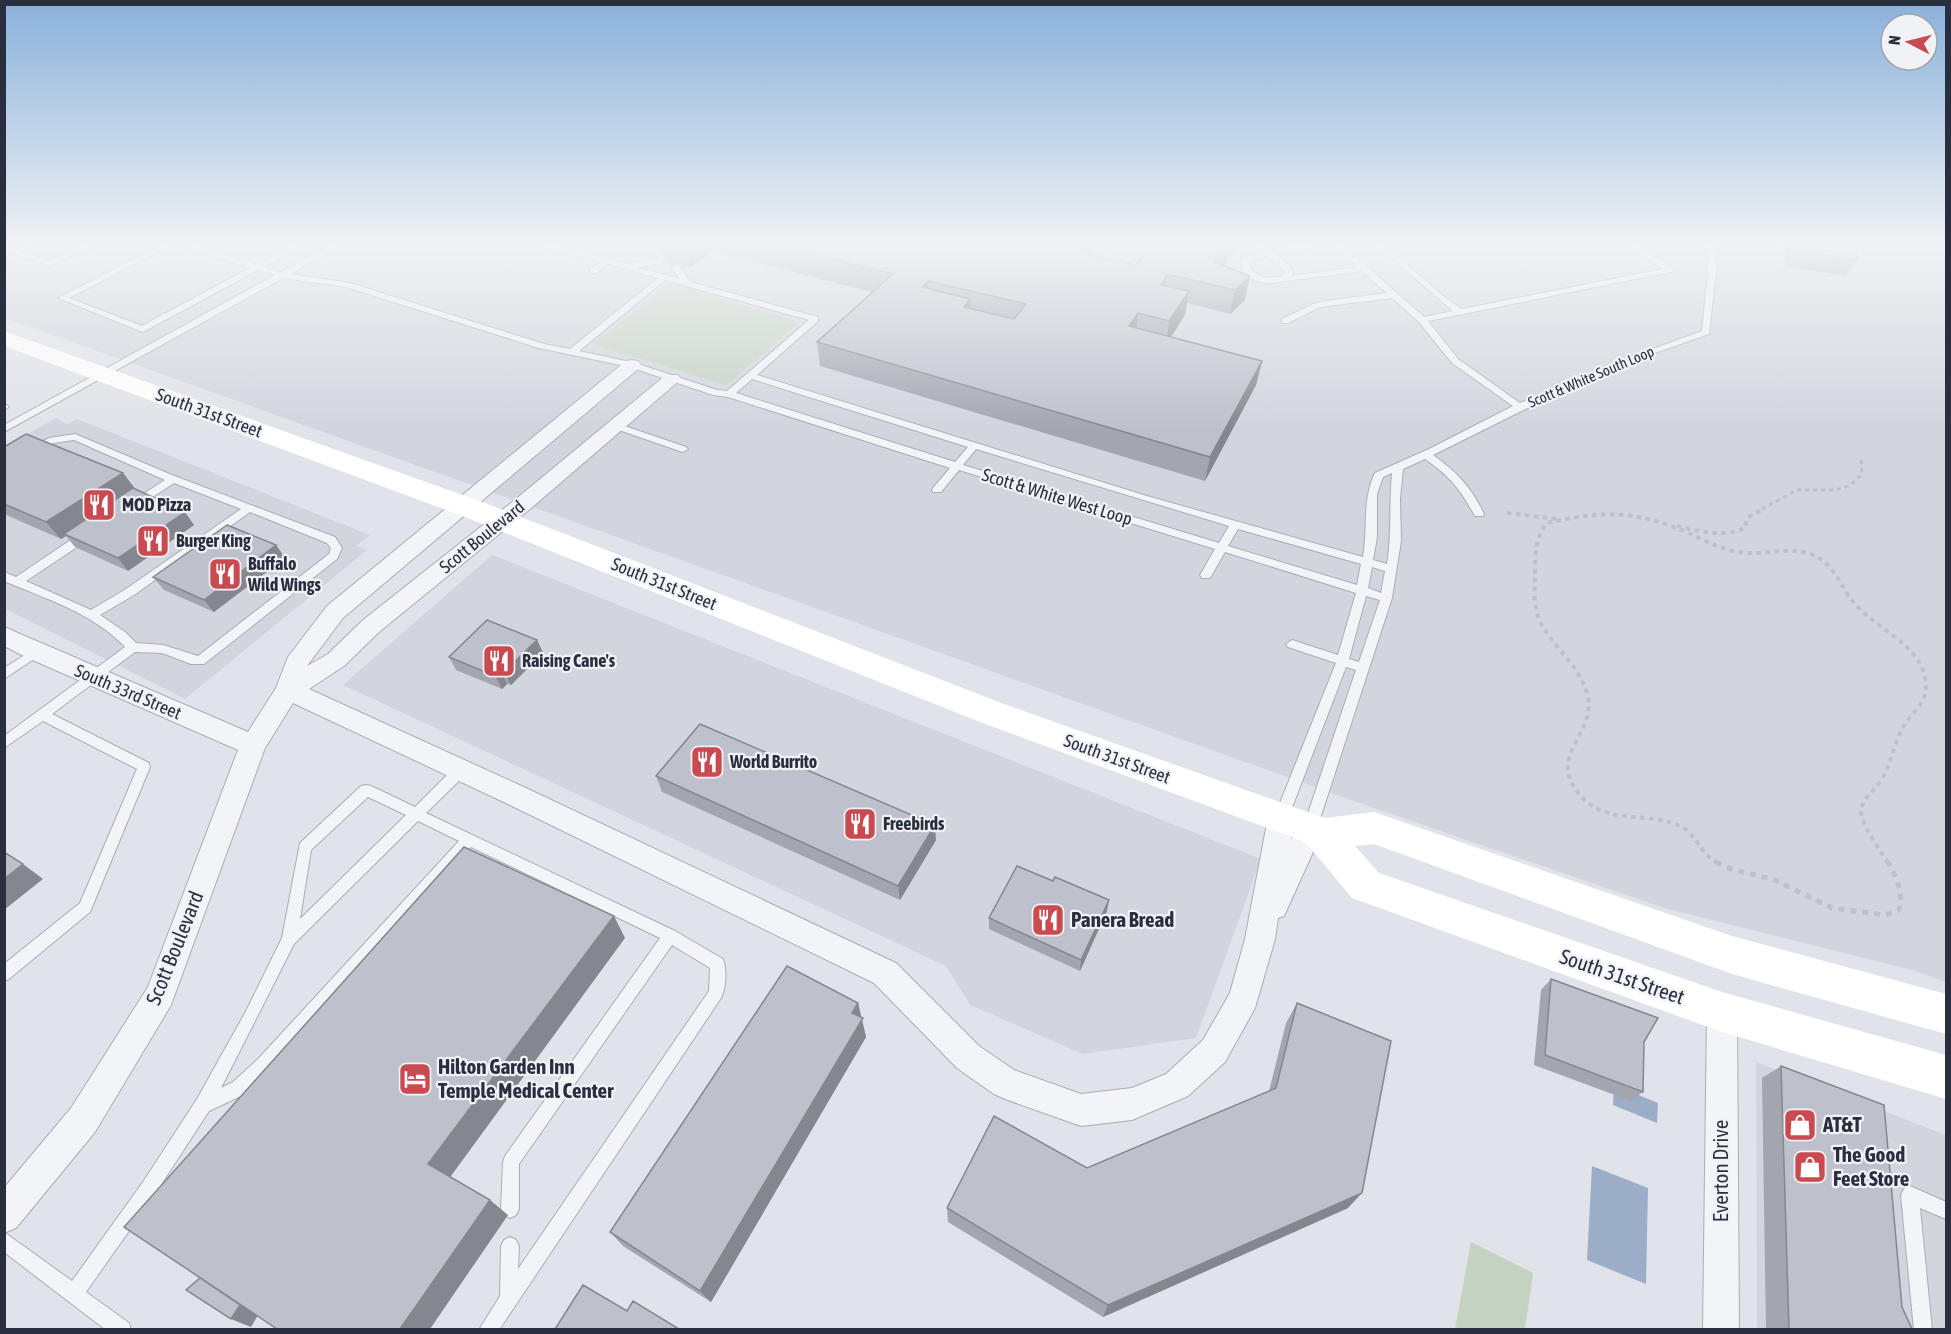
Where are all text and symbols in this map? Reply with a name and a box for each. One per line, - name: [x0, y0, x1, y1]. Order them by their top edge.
- north arrow: [1879, 12, 1939, 72]
- text: N: [1885, 34, 1904, 46]
- street label: Scott & White South Loop: [1525, 342, 1656, 411]
- street label: South 31st Street: [153, 384, 265, 441]
- street label: Scott & White West Loop: [979, 464, 1135, 529]
- restaurant icon: MOD Pizza: [81, 487, 117, 523]
- place label: MOD Pizza: [122, 494, 191, 515]
- street label: Scott Boulevard: [435, 496, 528, 577]
- restaurant icon: Burger King: [135, 523, 171, 559]
- place label: Burger King: [176, 530, 251, 551]
- place label: Buffalo Wild Wings: [247, 553, 321, 595]
- street label: South 31st Street: [609, 553, 720, 614]
- restaurant icon: Buffalo Wild Wings: [207, 556, 243, 592]
- restaurant icon: Raising Cane's: [481, 643, 517, 679]
- place label: Raising Cane's: [522, 650, 616, 671]
- street label: South 33rd Street: [72, 660, 185, 723]
- street label: South 31st Street: [1061, 730, 1173, 787]
- restaurant icon: World Burrito: [689, 744, 725, 780]
- place label: World Burrito: [729, 751, 817, 772]
- restaurant icon: Freebirds: [842, 806, 878, 842]
- place label: Freebirds: [883, 813, 945, 834]
- street label: Scott Boulevard: [140, 887, 208, 1008]
- restaurant icon: Panera Bread: [1030, 902, 1066, 938]
- place label: Panera Bread: [1071, 907, 1174, 931]
- street label: South 31st Street: [1557, 944, 1688, 1009]
- place label: Hilton Garden Inn Temple Medical Center: [438, 1054, 614, 1102]
- hotel icon: Hilton Garden Inn Temple Medical Center: [397, 1061, 433, 1097]
- shop icon: AT&T: [1782, 1107, 1818, 1143]
- place label: AT&T: [1822, 1112, 1863, 1136]
- street label: Everton Drive: [1708, 1120, 1732, 1222]
- place label: The Good Feet Store: [1833, 1142, 1909, 1190]
- shop icon: The Good Feet Store: [1792, 1149, 1828, 1185]

